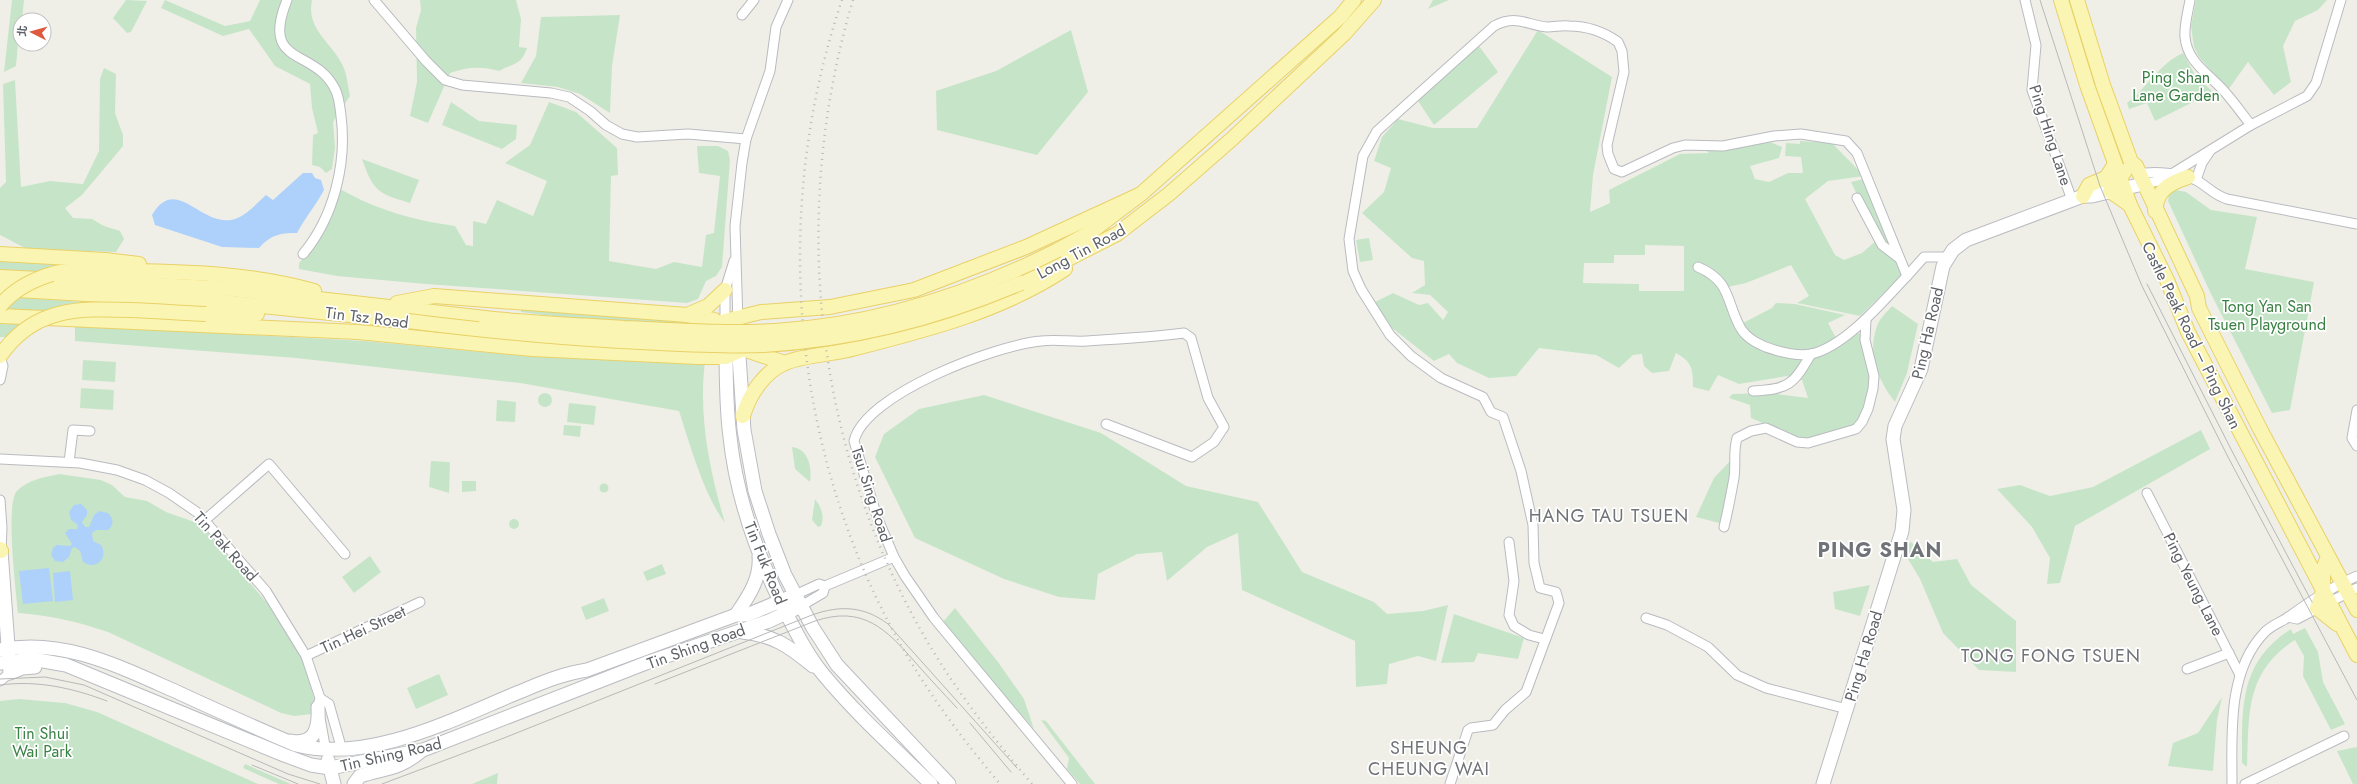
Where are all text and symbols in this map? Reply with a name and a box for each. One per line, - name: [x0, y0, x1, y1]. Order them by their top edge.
- north arrow: [12, 12, 52, 52]
- text: 北: [14, 25, 31, 37]
- park label: Ping Shan Lane Garden: [2132, 66, 2220, 107]
- street label: Ping Hing Lane: [2023, 82, 2078, 189]
- street label: Long Tin Road: [1033, 218, 1130, 285]
- street label: Castle Peak Road – Ping Shan: [2136, 238, 2247, 433]
- street label: Ping Ha Road: [1906, 285, 1949, 381]
- park label: Tong Yan San Tsuen Playground: [2208, 295, 2326, 336]
- street label: Tin Tsz Road: [324, 301, 410, 334]
- street label: Tsui Sing Road: [845, 443, 898, 545]
- district label: HANG TAU TSUEN: [1529, 503, 1689, 529]
- street label: Tin Pak Road: [188, 506, 263, 586]
- street label: Tin Fuk Road: [739, 518, 793, 608]
- street label: Ping Yeung Lane: [2158, 529, 2229, 640]
- district label: PING SHAN: [1818, 536, 1942, 565]
- street label: Tin Hei Street: [317, 600, 410, 659]
- street label: Ping Ha Road: [1839, 608, 1888, 704]
- street label: Tin Shing Road: [644, 618, 748, 675]
- district label: TONG FONG TSUEN: [1961, 643, 2141, 669]
- park label: Tin Shui Wai Park: [12, 722, 73, 763]
- street label: Tin Shing Road: [338, 732, 444, 777]
- district label: SHEUNG CHEUNG WAI: [1368, 735, 1490, 782]

